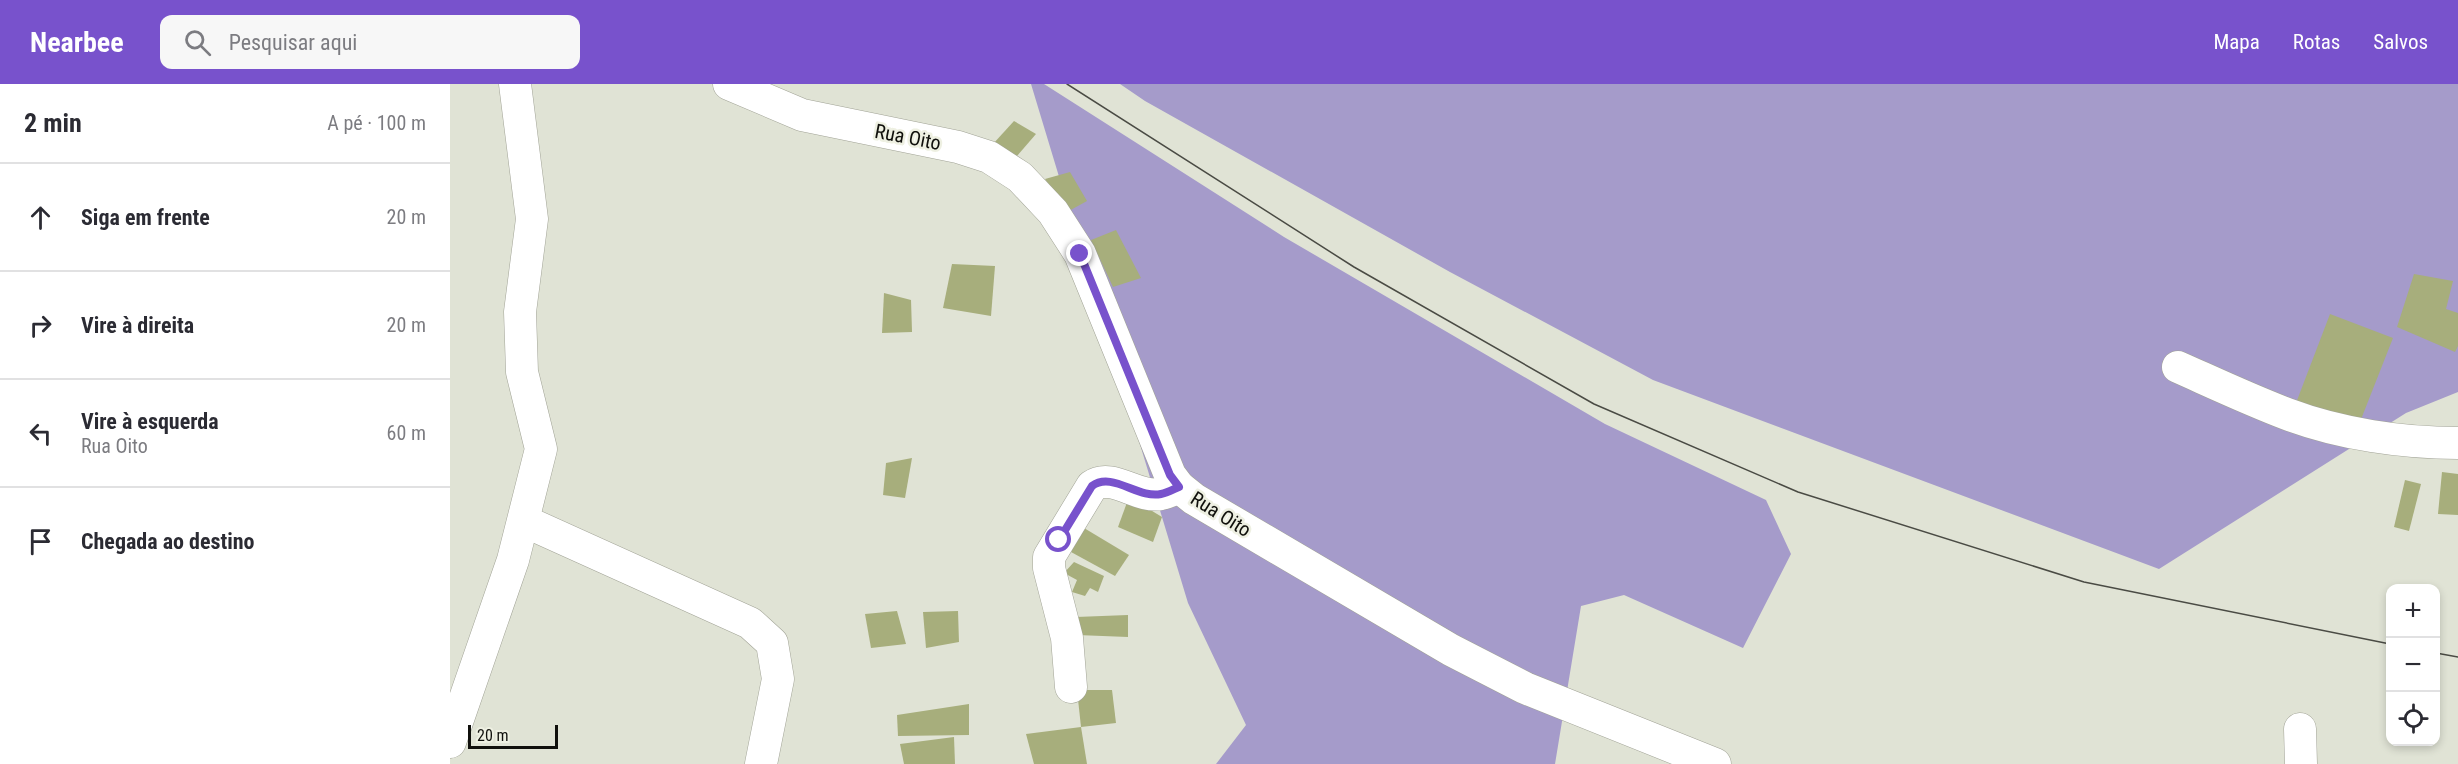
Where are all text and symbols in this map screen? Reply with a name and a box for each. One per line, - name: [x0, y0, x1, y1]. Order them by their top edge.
- search box: [160, 15, 580, 69]
- text: Nearbee: [30, 26, 124, 59]
- icon: search: [181, 26, 214, 59]
- text: Pesquisar aqui: [229, 30, 357, 55]
- text: Mapa: [2213, 30, 2260, 54]
- text: Rotas: [2293, 30, 2340, 54]
- text: Salvos: [2373, 30, 2428, 54]
- text: 2 min: [24, 108, 82, 138]
- text: A pé · 100 m: [327, 111, 426, 135]
- street label: Rua Oito: [873, 119, 943, 155]
- icon: ahead: [24, 201, 57, 234]
- text: Siga em frente: [81, 205, 210, 230]
- text: 20 m: [387, 205, 426, 229]
- route end: [1066, 240, 1092, 266]
- icon: right: [24, 309, 57, 342]
- text: Vire à direita: [81, 313, 194, 338]
- text: 20 m: [387, 313, 426, 337]
- text: Vire à esquerda: [81, 409, 219, 434]
- icon: left: [24, 417, 57, 450]
- text: 60 m: [387, 421, 426, 445]
- text: Rua Oito: [81, 434, 148, 458]
- street label: Rua Oito: [1186, 486, 1256, 542]
- icon: arrive: [24, 525, 57, 558]
- route start: [1045, 526, 1071, 552]
- text: Chegada ao destino: [81, 529, 255, 554]
- map controls: [2386, 584, 2440, 746]
- button: +: [2386, 584, 2440, 638]
- button: −: [2386, 638, 2440, 692]
- button: locate: [2386, 692, 2440, 746]
- scale bar: [468, 722, 558, 750]
- text: 20 m: [477, 726, 509, 745]

